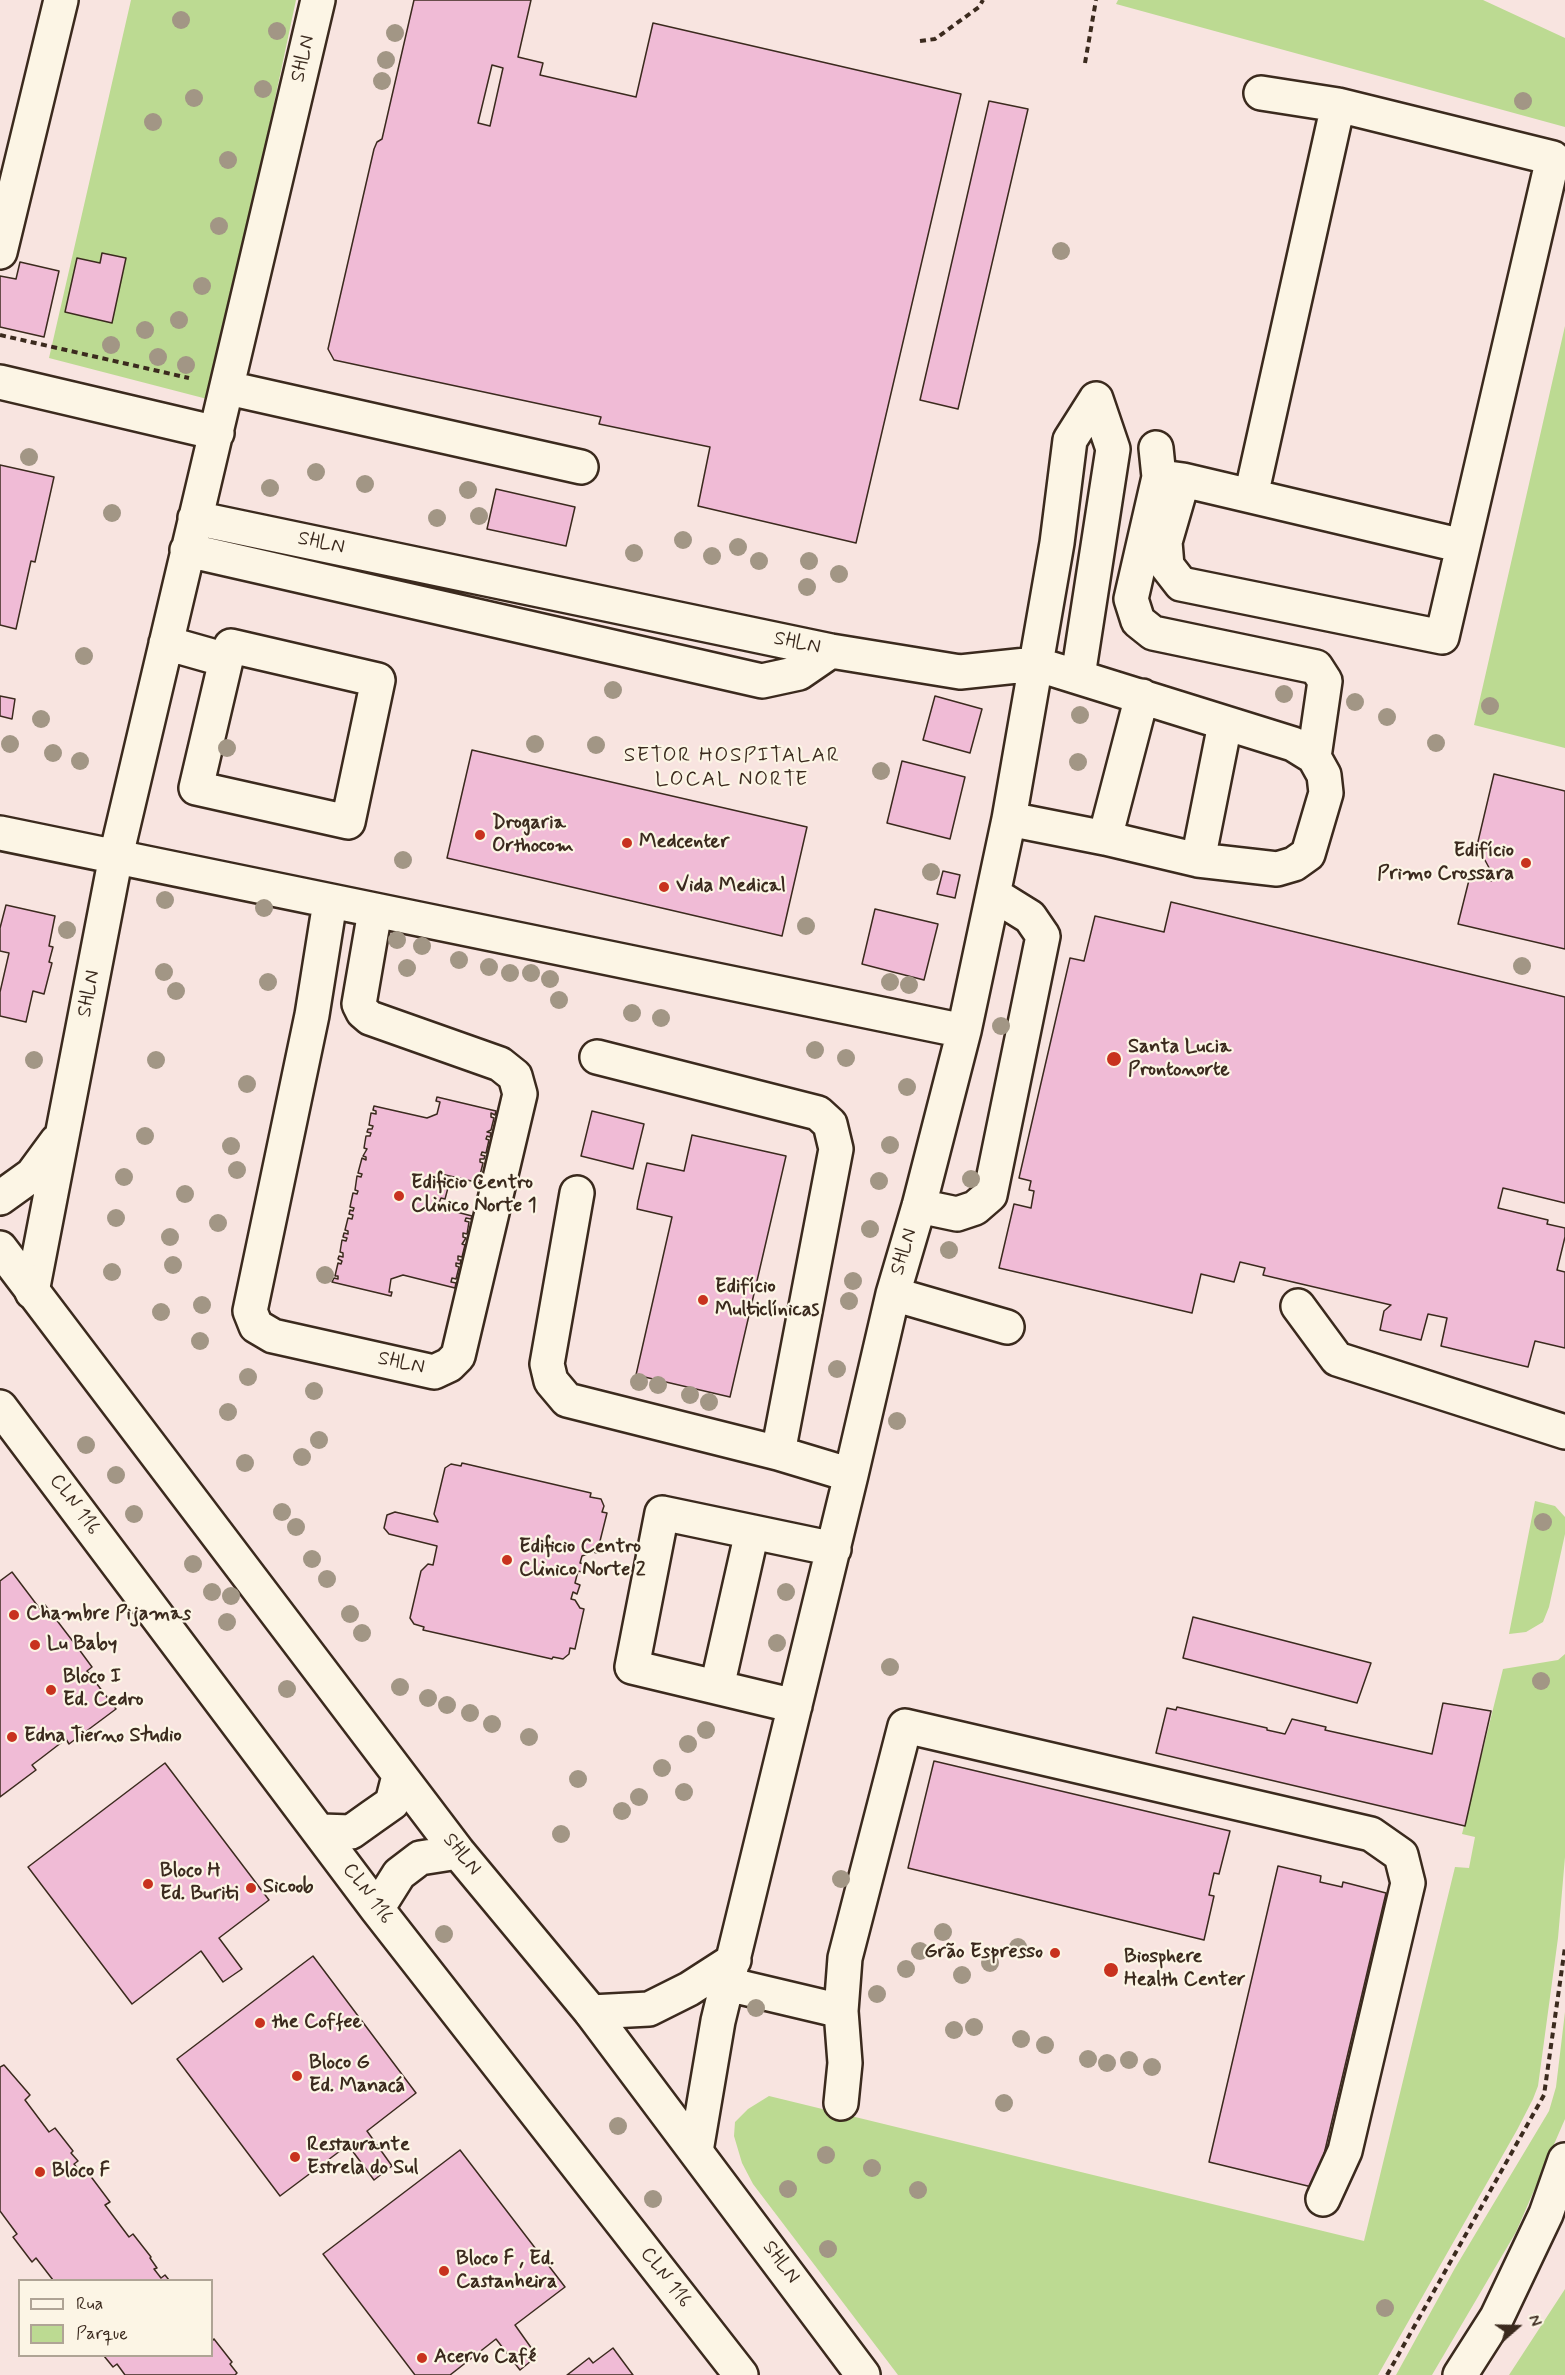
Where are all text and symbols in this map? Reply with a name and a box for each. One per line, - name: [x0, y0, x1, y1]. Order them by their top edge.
- street label: SHLN: [287, 33, 321, 85]
- street label: SHLN: [295, 527, 347, 561]
- street label: SHLN: [771, 627, 823, 661]
- district label: SETOR HOSPITALAR LOCAL NORTE: [621, 744, 843, 794]
- place label: Drogaria Orthocom: [492, 812, 574, 859]
- marker: Drogaria Orthocom: [473, 828, 487, 842]
- place label: Medcenter: [639, 831, 729, 855]
- marker: Medcenter: [620, 836, 634, 850]
- place label: Edifício Primo Crossara: [1377, 840, 1514, 887]
- marker: Edifício Primo Crossara: [1519, 856, 1533, 870]
- place label: Vida Medical: [676, 875, 786, 899]
- marker: Vida Medical: [657, 880, 671, 894]
- street label: SHLN: [74, 968, 106, 1020]
- place label: Santa Lucia Prontonorte: [1128, 1036, 1231, 1083]
- marker: Santa Lucia Prontonorte: [1105, 1050, 1123, 1068]
- place label: Edificio Centro Clinico Norte 1: [411, 1172, 537, 1219]
- marker: Edificio Centro Clinico Norte 1: [392, 1189, 406, 1203]
- street label: SHLN: [887, 1226, 923, 1278]
- place label: Edifício Multiclínicas: [715, 1276, 819, 1323]
- marker: Edifício Multiclínicas: [696, 1293, 710, 1307]
- street label: SHLN: [375, 1347, 427, 1381]
- street label: CLN 116: [43, 1470, 105, 1540]
- place label: Edificio Centro Clinico Norte 2: [519, 1536, 645, 1583]
- marker: Edificio Centro Clinico Norte 2: [500, 1553, 514, 1567]
- place label: Chambre Pijamas: [26, 1603, 191, 1627]
- marker: Chambre Pijamas: [7, 1608, 21, 1622]
- place label: Lu Baby: [47, 1633, 117, 1657]
- marker: Lu Baby: [28, 1638, 42, 1652]
- place label: Bloco I Ed. Cedro: [63, 1666, 143, 1713]
- marker: Bloco I Ed. Cedro: [44, 1683, 58, 1697]
- place label: Edna Tierno Studio: [24, 1725, 182, 1749]
- marker: Edna Tierno Studio: [5, 1730, 19, 1744]
- street label: SHLN: [437, 1829, 485, 1881]
- street label: CLN 116: [336, 1859, 398, 1929]
- place label: Bloco H Ed. Buriti: [160, 1860, 239, 1907]
- place label: Sicoob: [263, 1876, 313, 1900]
- marker: Bloco H Ed. Buriti: [141, 1877, 155, 1891]
- marker: Sicoob: [244, 1881, 258, 1895]
- place label: Grão Espresso: [924, 1941, 1043, 1965]
- marker: Grão Espresso: [1048, 1946, 1062, 1960]
- place label: Biosphere Health Center: [1124, 1946, 1245, 1993]
- marker: Biosphere Health Center: [1102, 1961, 1120, 1979]
- place label: the Coffee: [272, 2011, 362, 2035]
- marker: the Coffee: [253, 2016, 267, 2030]
- place label: Bloco G Ed. Manacá: [309, 2052, 405, 2099]
- marker: Bloco G Ed. Manacá: [290, 2069, 304, 2083]
- place label: Restaurante Estrela do Sul: [307, 2134, 418, 2181]
- marker: Restaurante Estrela do Sul: [288, 2150, 302, 2164]
- place label: Bloco F: [52, 2160, 110, 2184]
- marker: Bloco F: [33, 2165, 47, 2179]
- street label: SHLN: [756, 2237, 804, 2289]
- street label: CLN 116: [634, 2243, 696, 2313]
- place label: Bloco F , Ed. Castanheira: [456, 2248, 557, 2295]
- marker: Bloco F , Ed. Castanheira: [437, 2264, 451, 2278]
- legend: [18, 2279, 213, 2357]
- text: Rua: [76, 2292, 103, 2316]
- north arrow: [1487, 2297, 1547, 2357]
- text: N: [1523, 2312, 1546, 2329]
- text: Parque: [76, 2322, 128, 2346]
- place label: Acervo Café: [434, 2346, 536, 2370]
- marker: Acervo Café: [415, 2351, 429, 2365]

